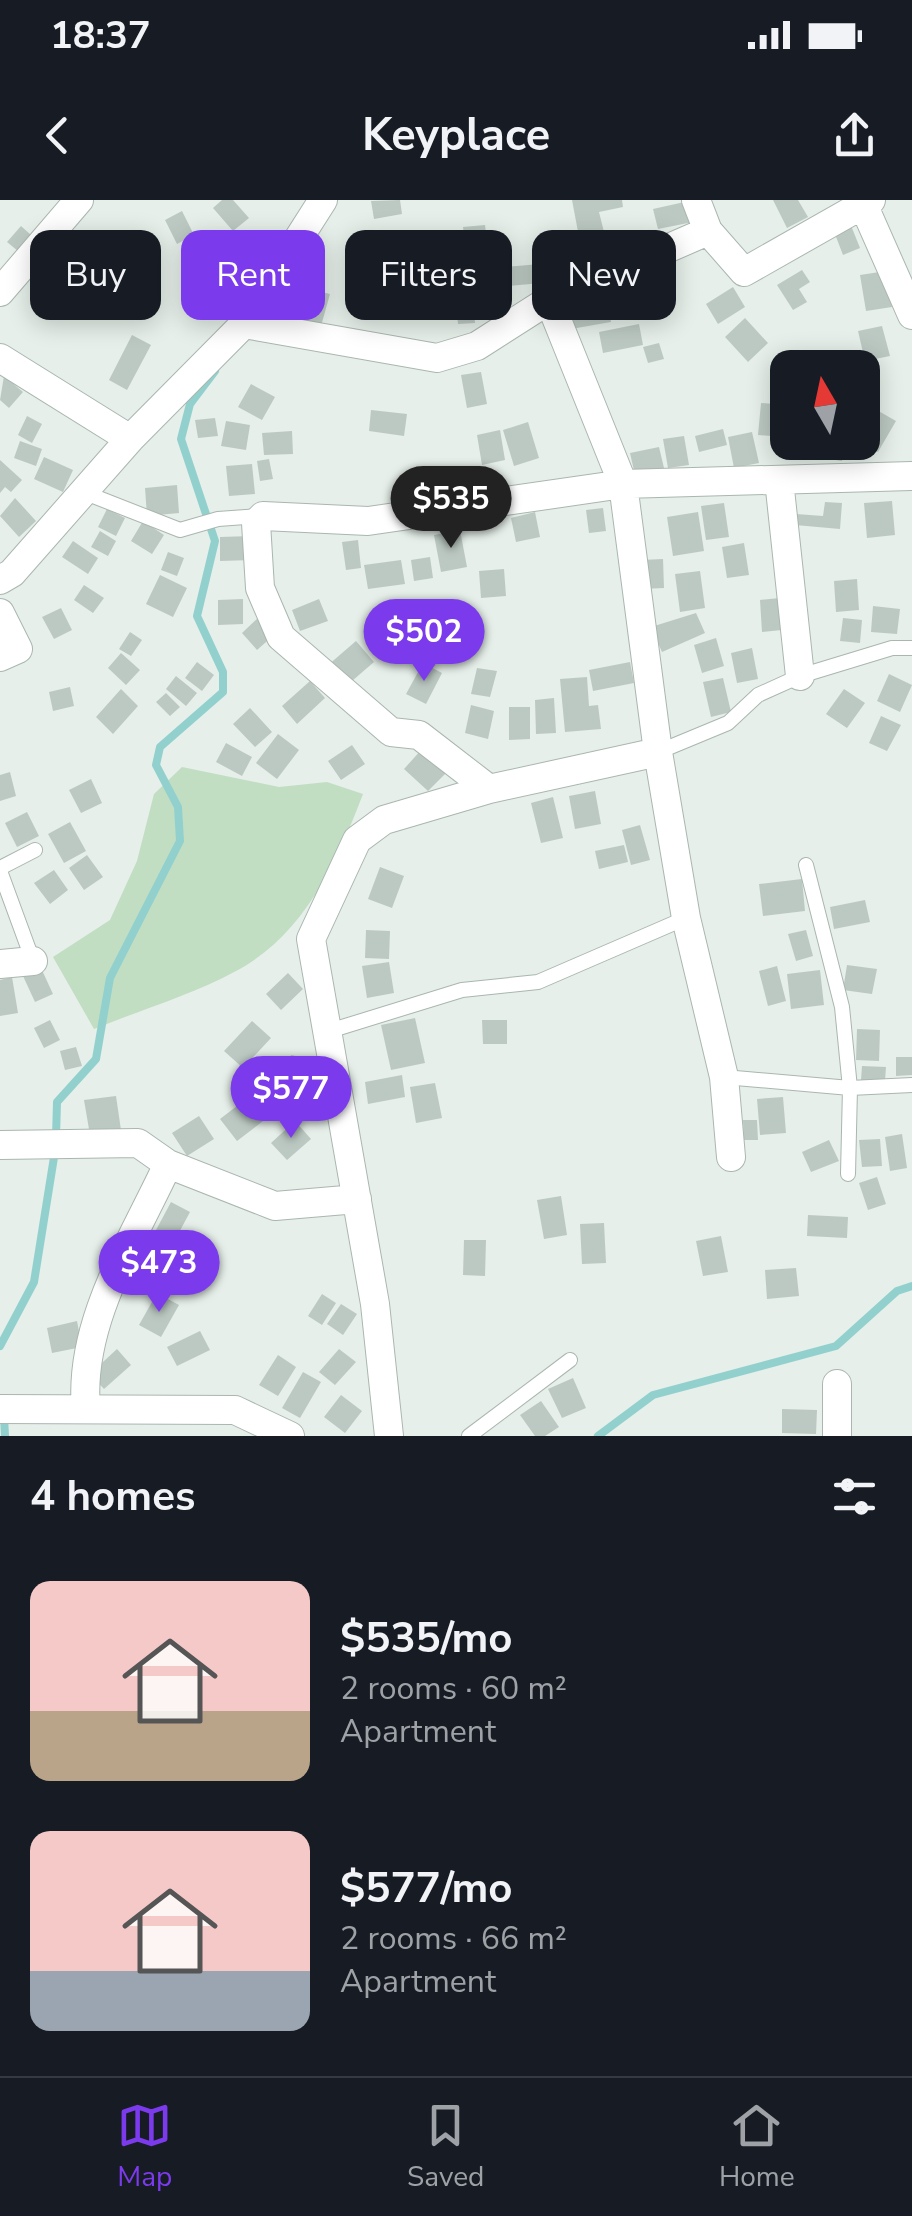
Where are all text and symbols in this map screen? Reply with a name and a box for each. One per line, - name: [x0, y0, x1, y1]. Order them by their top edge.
- text: 18:37: [50, 10, 151, 61]
- text: Keyplace: [362, 105, 550, 166]
- icon: back: [30, 108, 85, 163]
- icon: share: [827, 108, 882, 163]
- chip: Buy: [30, 230, 161, 320]
- chip: Rent: [181, 230, 325, 320]
- chip: Filters: [345, 230, 512, 320]
- chip: New: [532, 230, 676, 320]
- north arrow: [770, 350, 880, 460]
- map controls: [770, 350, 880, 460]
- pin: $535: [392, 466, 510, 551]
- text: $535: [413, 477, 489, 520]
- pin: $502: [365, 599, 483, 684]
- text: $502: [386, 610, 462, 653]
- pin: $577: [232, 1056, 350, 1141]
- text: $577: [253, 1067, 329, 1110]
- pin: $473: [100, 1230, 218, 1315]
- text: $473: [121, 1241, 197, 1284]
- text: 4 homes: [30, 1468, 195, 1525]
- icon: filters: [827, 1469, 882, 1524]
- text: $535/mo: [340, 1610, 512, 1667]
- icon: home: [110, 1621, 230, 1741]
- text: 2 rooms · 60 m²: [340, 1667, 567, 1710]
- text: Apartment: [340, 1710, 496, 1753]
- text: $577/mo: [340, 1860, 512, 1917]
- icon: home: [110, 1871, 230, 1991]
- text: 2 rooms · 66 m²: [340, 1917, 567, 1960]
- text: Apartment: [340, 1960, 496, 2003]
- tab: Map: [117, 2098, 172, 2196]
- tab: Saved: [407, 2098, 484, 2196]
- tab: Home: [719, 2098, 795, 2196]

